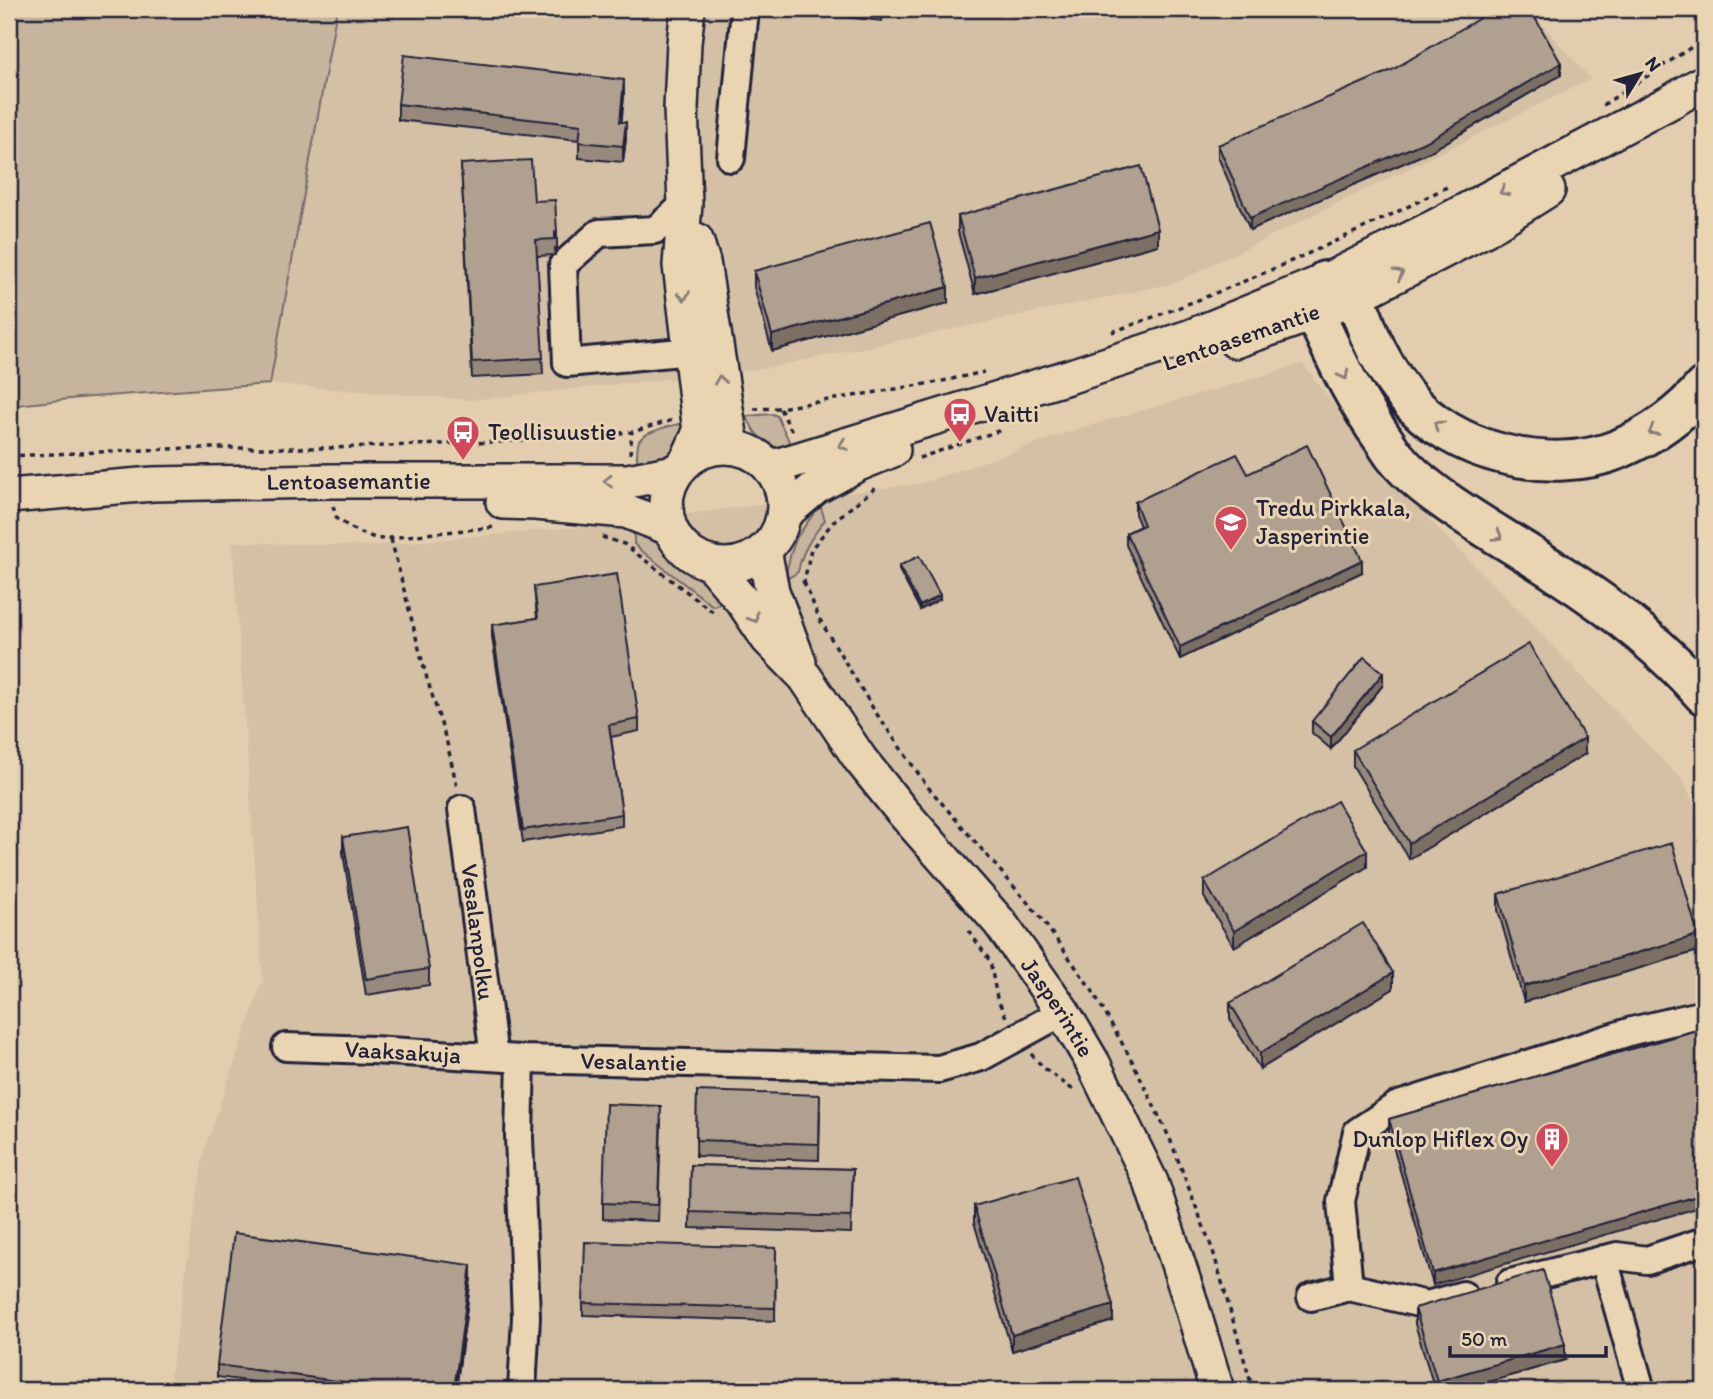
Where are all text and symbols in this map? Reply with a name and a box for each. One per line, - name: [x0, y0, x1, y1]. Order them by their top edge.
- north arrow: [1604, 38, 1674, 108]
- text: N: [1640, 52, 1666, 76]
- one-way arrow: [1498, 182, 1511, 196]
- one-way arrow: [1392, 268, 1404, 282]
- one-way arrow: [677, 290, 692, 302]
- street label: Lentoasemantie: [1158, 296, 1323, 377]
- one-way arrow: [1336, 368, 1349, 380]
- one-way arrow: [713, 374, 728, 385]
- bus stop icon: Vaitti: [941, 395, 979, 444]
- place label: Vaitti: [984, 399, 1039, 428]
- bus stop icon: Teollisuustie: [444, 413, 482, 462]
- place label: Teollisuustie: [488, 417, 617, 446]
- one-way arrow: [1434, 421, 1446, 434]
- one-way arrow: [1647, 423, 1660, 436]
- one-way arrow: [838, 437, 850, 451]
- street label: Lentoasemantie: [266, 466, 431, 496]
- one-way arrow: [602, 473, 613, 489]
- place label: Tredu Pirkkala, Jasperintie: [1256, 493, 1411, 550]
- school or university icon: Tredu Pirkkala, Jasperintie: [1212, 503, 1250, 552]
- one-way arrow: [1491, 528, 1504, 541]
- one-way arrow: [746, 610, 758, 623]
- street label: Vesalanpolku: [455, 862, 502, 1002]
- street label: Jasperintie: [1015, 951, 1101, 1062]
- street label: Vaaksakuja: [344, 1034, 462, 1069]
- street label: Vesalantie: [580, 1045, 687, 1077]
- building icon: Dunlop Hiflex Oy: [1533, 1120, 1571, 1169]
- place label: Dunlop Hiflex Oy: [1352, 1124, 1528, 1153]
- scale bar: [1450, 1315, 1606, 1359]
- text: 50 m: [1461, 1326, 1508, 1351]

